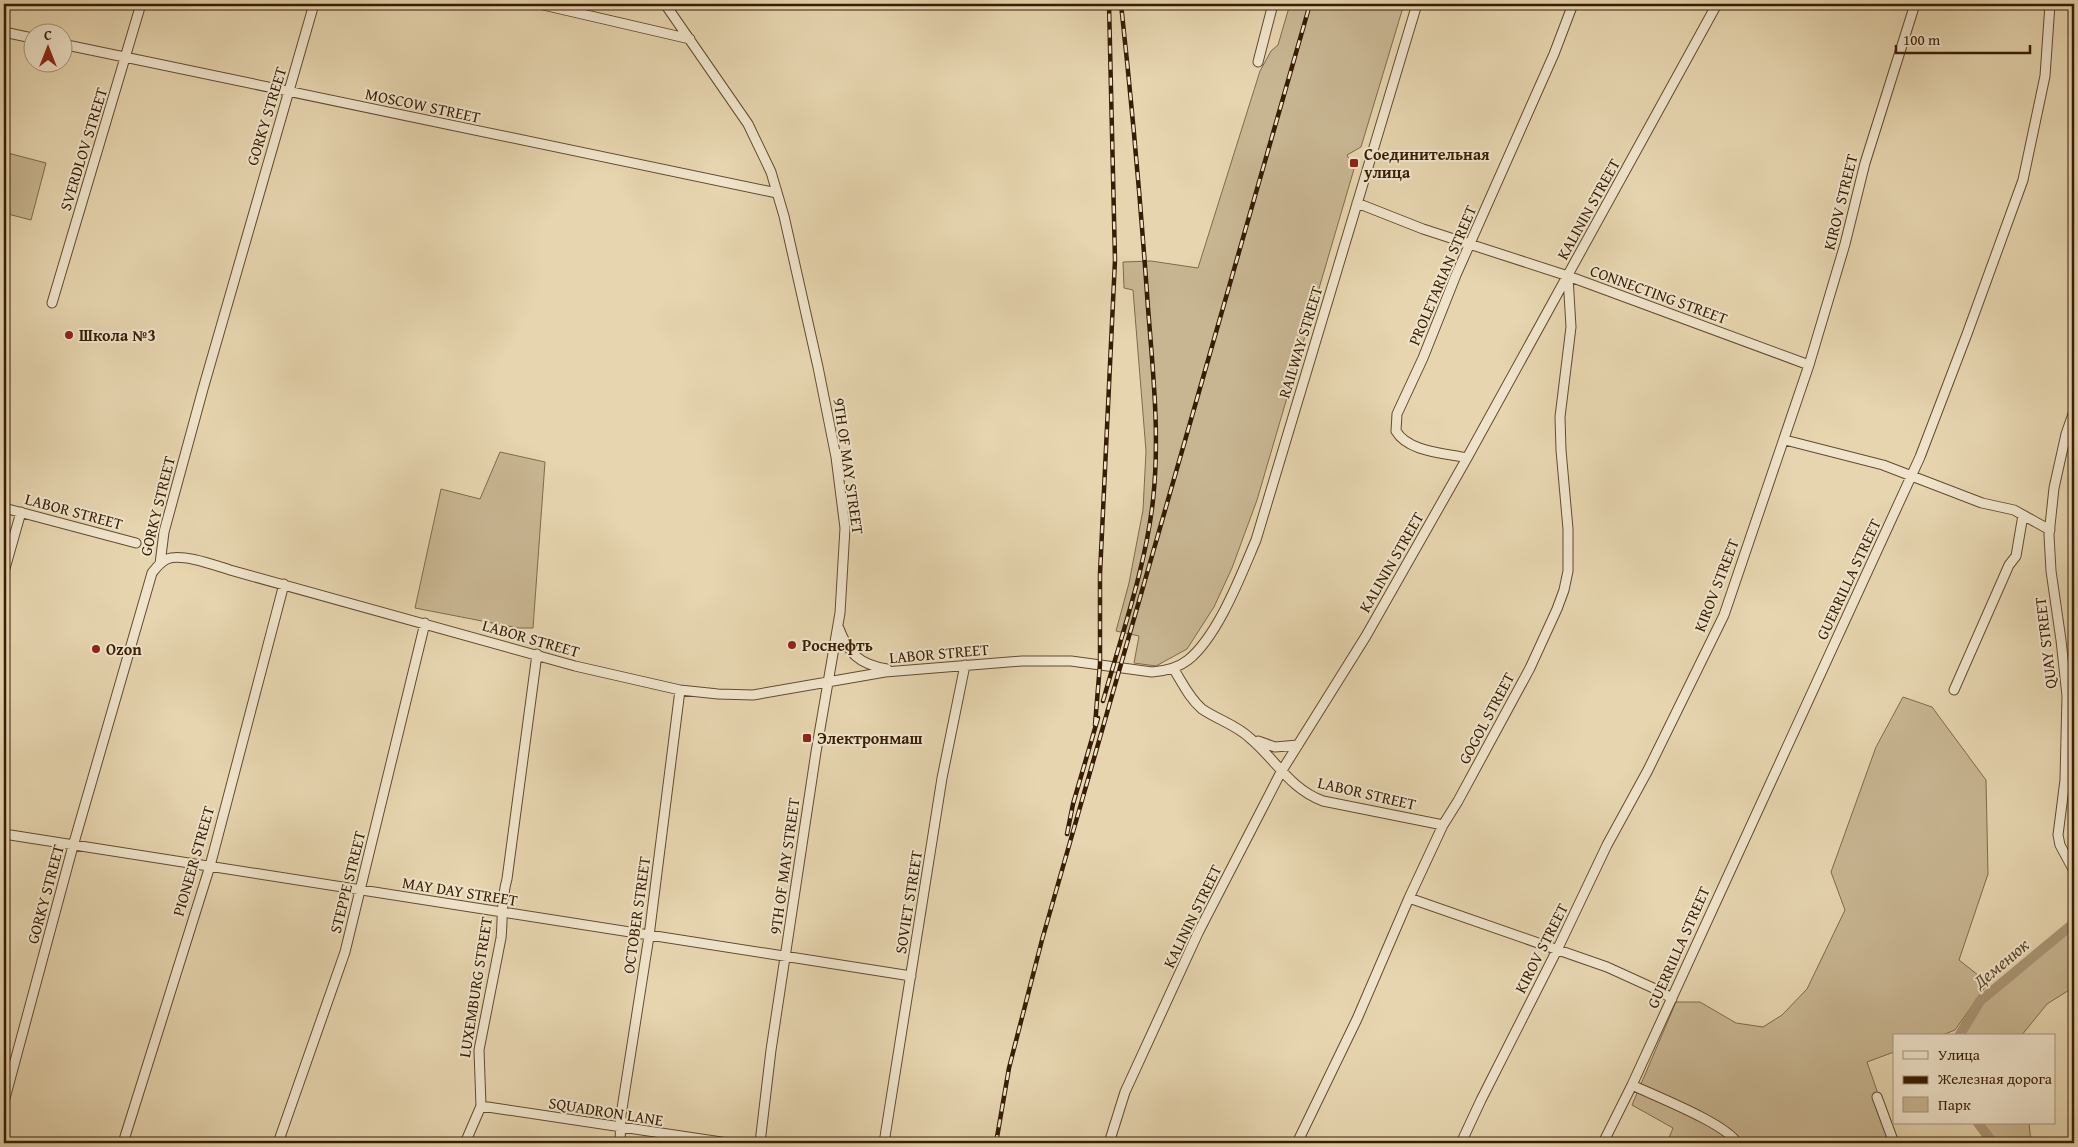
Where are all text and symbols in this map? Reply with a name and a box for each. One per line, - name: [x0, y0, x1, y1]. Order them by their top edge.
- north arrow: [22, 22, 72, 72]
- scale bar: [1896, 22, 2029, 54]
- text: С: [44, 25, 52, 45]
- text: 100 m: [1903, 29, 1941, 50]
- street label: GORKY STREET: [240, 64, 292, 168]
- street label: MOSCOW STREET: [363, 81, 483, 129]
- street label: SVERDLOV STREET: [53, 84, 113, 213]
- place label: Соединительная улица: [1363, 142, 1490, 184]
- street label: KIROV STREET: [1817, 152, 1864, 252]
- street label: KALININ STREET: [1550, 154, 1626, 264]
- marker: Соединительная улица: [1348, 157, 1360, 169]
- street label: PROLETARIAN STREET: [1402, 201, 1482, 349]
- street label: CONNECTING STREET: [1587, 258, 1731, 330]
- street label: RAILWAY STREET: [1272, 283, 1328, 401]
- place label: Школа №3: [79, 323, 156, 347]
- marker: Школа №3: [63, 329, 75, 341]
- street label: 9TH OF MAY STREET: [828, 396, 870, 536]
- street label: GORKY STREET: [133, 454, 181, 558]
- street label: LABOR STREET: [23, 486, 126, 536]
- street label: KALININ STREET: [1353, 507, 1430, 617]
- street label: GUERRILLA STREET: [1809, 514, 1887, 644]
- street label: KIROV STREET: [1687, 535, 1745, 635]
- street label: QUAY STREET: [2027, 596, 2063, 690]
- street label: LABOR STREET: [480, 613, 582, 663]
- place label: Роснефть: [802, 633, 873, 657]
- place label: Ozon: [106, 637, 142, 661]
- street label: LABOR STREET: [888, 637, 990, 669]
- marker: Роснефть: [786, 639, 798, 651]
- marker: Ozon: [90, 643, 102, 655]
- street label: GOGOL STREET: [1452, 668, 1520, 768]
- place label: Электронмаш: [817, 726, 922, 750]
- marker: Электронмаш: [801, 732, 813, 744]
- street label: LABOR STREET: [1315, 770, 1419, 816]
- street label: 9TH OF MAY STREET: [763, 796, 805, 936]
- street label: PIONEER STREET: [166, 803, 220, 919]
- street label: STEPPE STREET: [323, 828, 371, 936]
- street label: GORKY STREET: [20, 842, 70, 946]
- street label: SOVIET STREET: [888, 849, 928, 955]
- street label: OCTOBER STREET: [616, 855, 656, 975]
- street label: KALININ STREET: [1157, 860, 1227, 972]
- street label: MAY DAY STREET: [401, 870, 519, 912]
- street label: GUERRILLA STREET: [1640, 882, 1716, 1012]
- street label: KIROV STREET: [1508, 899, 1574, 997]
- street label: LUXEMBURG STREET: [452, 915, 498, 1059]
- water label: Деменюк: [1966, 931, 2035, 995]
- legend: [1893, 1034, 2056, 1124]
- text: Улица: [1938, 1044, 1981, 1065]
- text: Железная дорога: [1937, 1068, 2053, 1089]
- street label: SQUADRON LANE: [547, 1090, 665, 1132]
- text: Парк: [1938, 1094, 1971, 1115]

